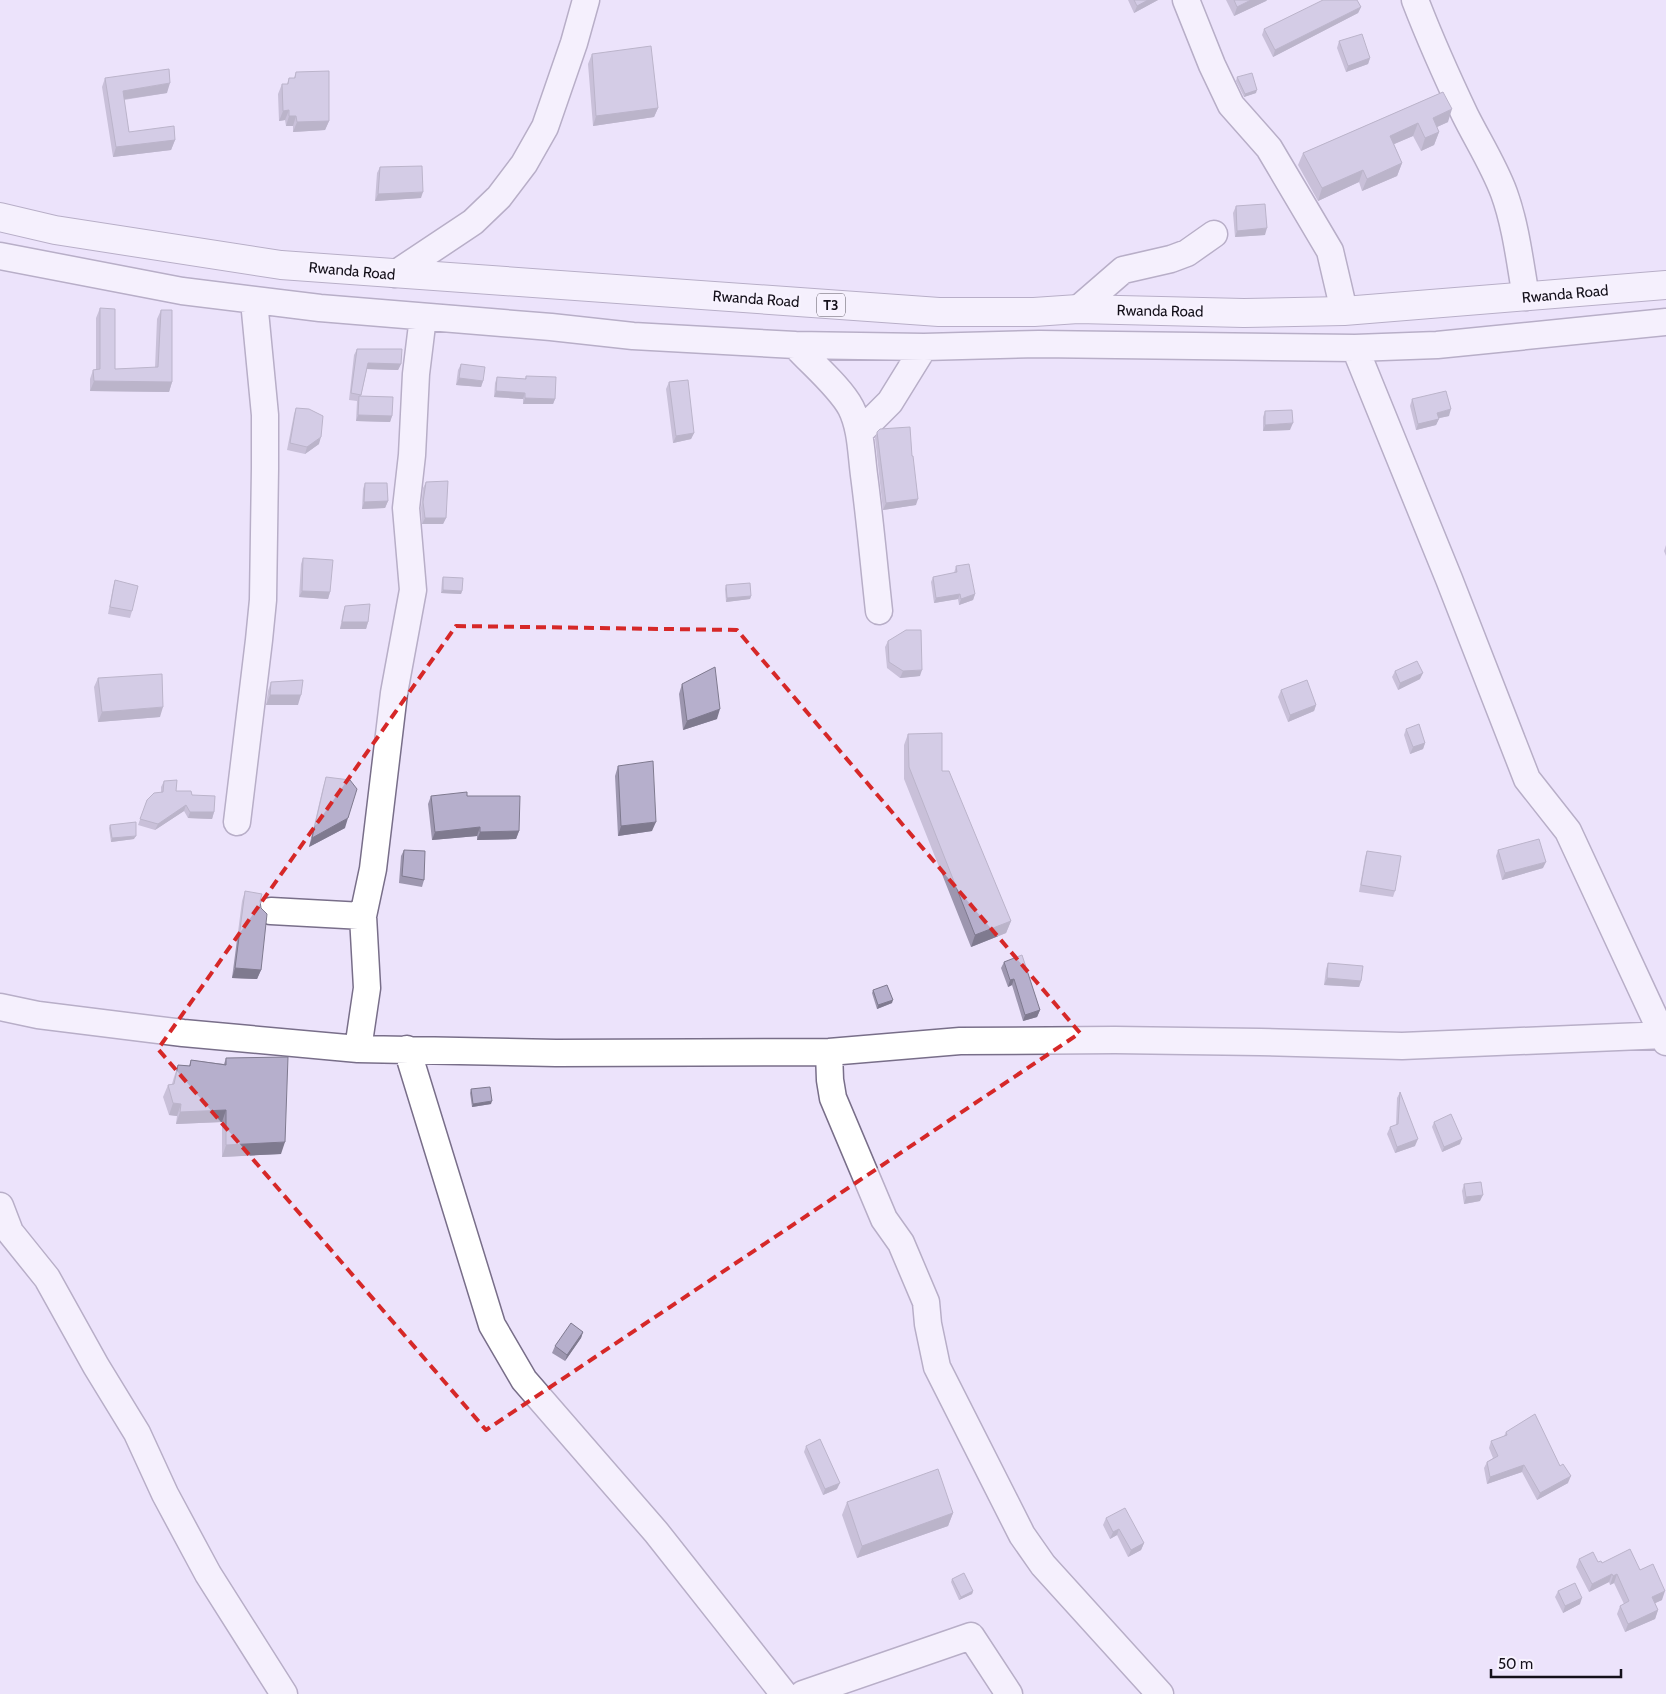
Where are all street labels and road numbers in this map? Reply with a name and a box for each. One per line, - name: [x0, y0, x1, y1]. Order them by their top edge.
- street label: Rwanda Road: [308, 258, 396, 284]
- street label: Rwanda Road: [1521, 281, 1609, 307]
- street label: Rwanda Road: [712, 287, 800, 311]
- road number: T3: [817, 294, 845, 316]
- street label: Rwanda Road: [1116, 301, 1204, 321]

